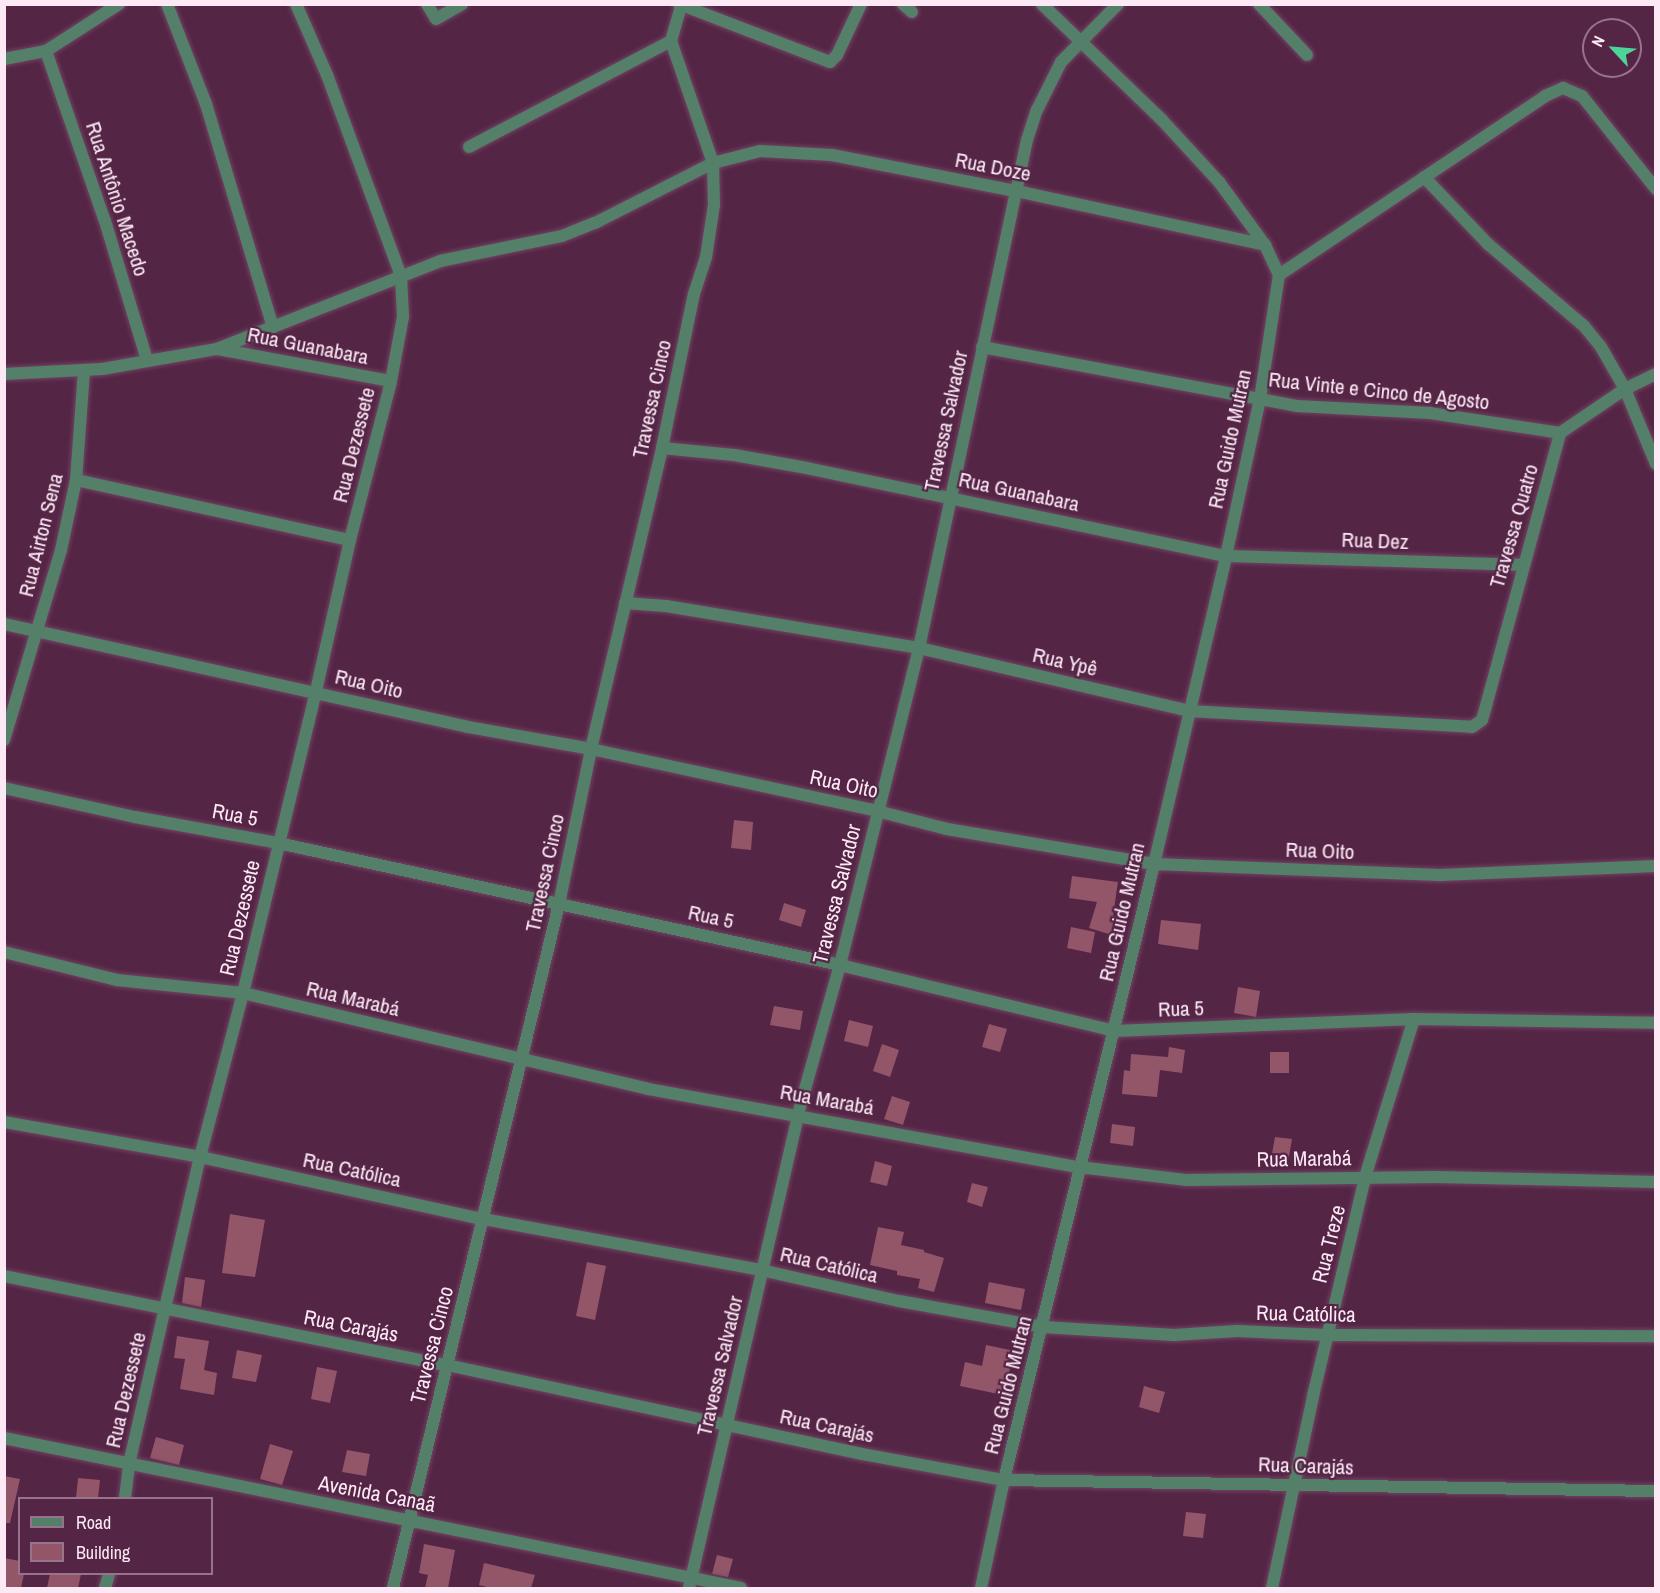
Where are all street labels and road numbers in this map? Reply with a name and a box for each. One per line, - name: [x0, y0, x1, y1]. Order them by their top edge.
- street label: Rua Antônio Macedo: [80, 118, 154, 280]
- street label: Rua Doze: [953, 147, 1033, 187]
- street label: Rua Guanabara: [245, 322, 371, 370]
- street label: Travessa Cinco: [627, 338, 677, 460]
- street label: Travessa Salvador: [919, 348, 973, 494]
- street label: Rua Guido Mutran: [1203, 367, 1257, 511]
- street label: Rua Vinte e Cinco de Agosto: [1267, 367, 1491, 415]
- street label: Rua Dezessete: [328, 385, 380, 505]
- street label: Travessa Quatro: [1484, 461, 1544, 591]
- street label: Rua Guanabara: [956, 467, 1082, 517]
- street label: Rua Airton Sena: [13, 470, 69, 600]
- street label: Rua Dez: [1341, 527, 1409, 555]
- street label: Rua Ypê: [1030, 642, 1100, 682]
- street label: Rua Oito: [333, 664, 405, 704]
- street label: Rua Oito: [808, 765, 880, 803]
- street label: Rua 5: [210, 799, 260, 831]
- street label: Travessa Cinco: [520, 812, 570, 934]
- street label: Travessa Salvador: [807, 822, 867, 966]
- street label: Rua Oito: [1285, 837, 1355, 865]
- street label: Rua Guido Mutran: [1094, 840, 1150, 984]
- street label: Rua Dezessete: [214, 858, 266, 978]
- street label: Rua 5: [686, 900, 736, 934]
- street label: Rua Marabá: [304, 976, 402, 1022]
- street label: Rua 5: [1158, 996, 1204, 1022]
- street label: Rua Marabá: [778, 1079, 876, 1121]
- street label: Rua Marabá: [1256, 1146, 1352, 1172]
- street label: Rua Católica: [301, 1147, 403, 1193]
- street label: Rua Treze: [1307, 1202, 1351, 1286]
- street label: Rua Católica: [778, 1242, 880, 1288]
- street label: Travessa Cinco: [405, 1284, 459, 1406]
- street label: Travessa Salvador: [692, 1294, 748, 1438]
- street label: Rua Católica: [1256, 1301, 1356, 1327]
- street label: Rua Carajás: [302, 1305, 400, 1347]
- street label: Rua Guido Mutran: [979, 1313, 1037, 1457]
- street label: Rua Dezessete: [100, 1330, 152, 1450]
- street label: Rua Carajás: [778, 1404, 876, 1448]
- street label: Rua Carajás: [1258, 1452, 1354, 1480]
- street label: Avenida Canaã: [316, 1470, 438, 1518]

